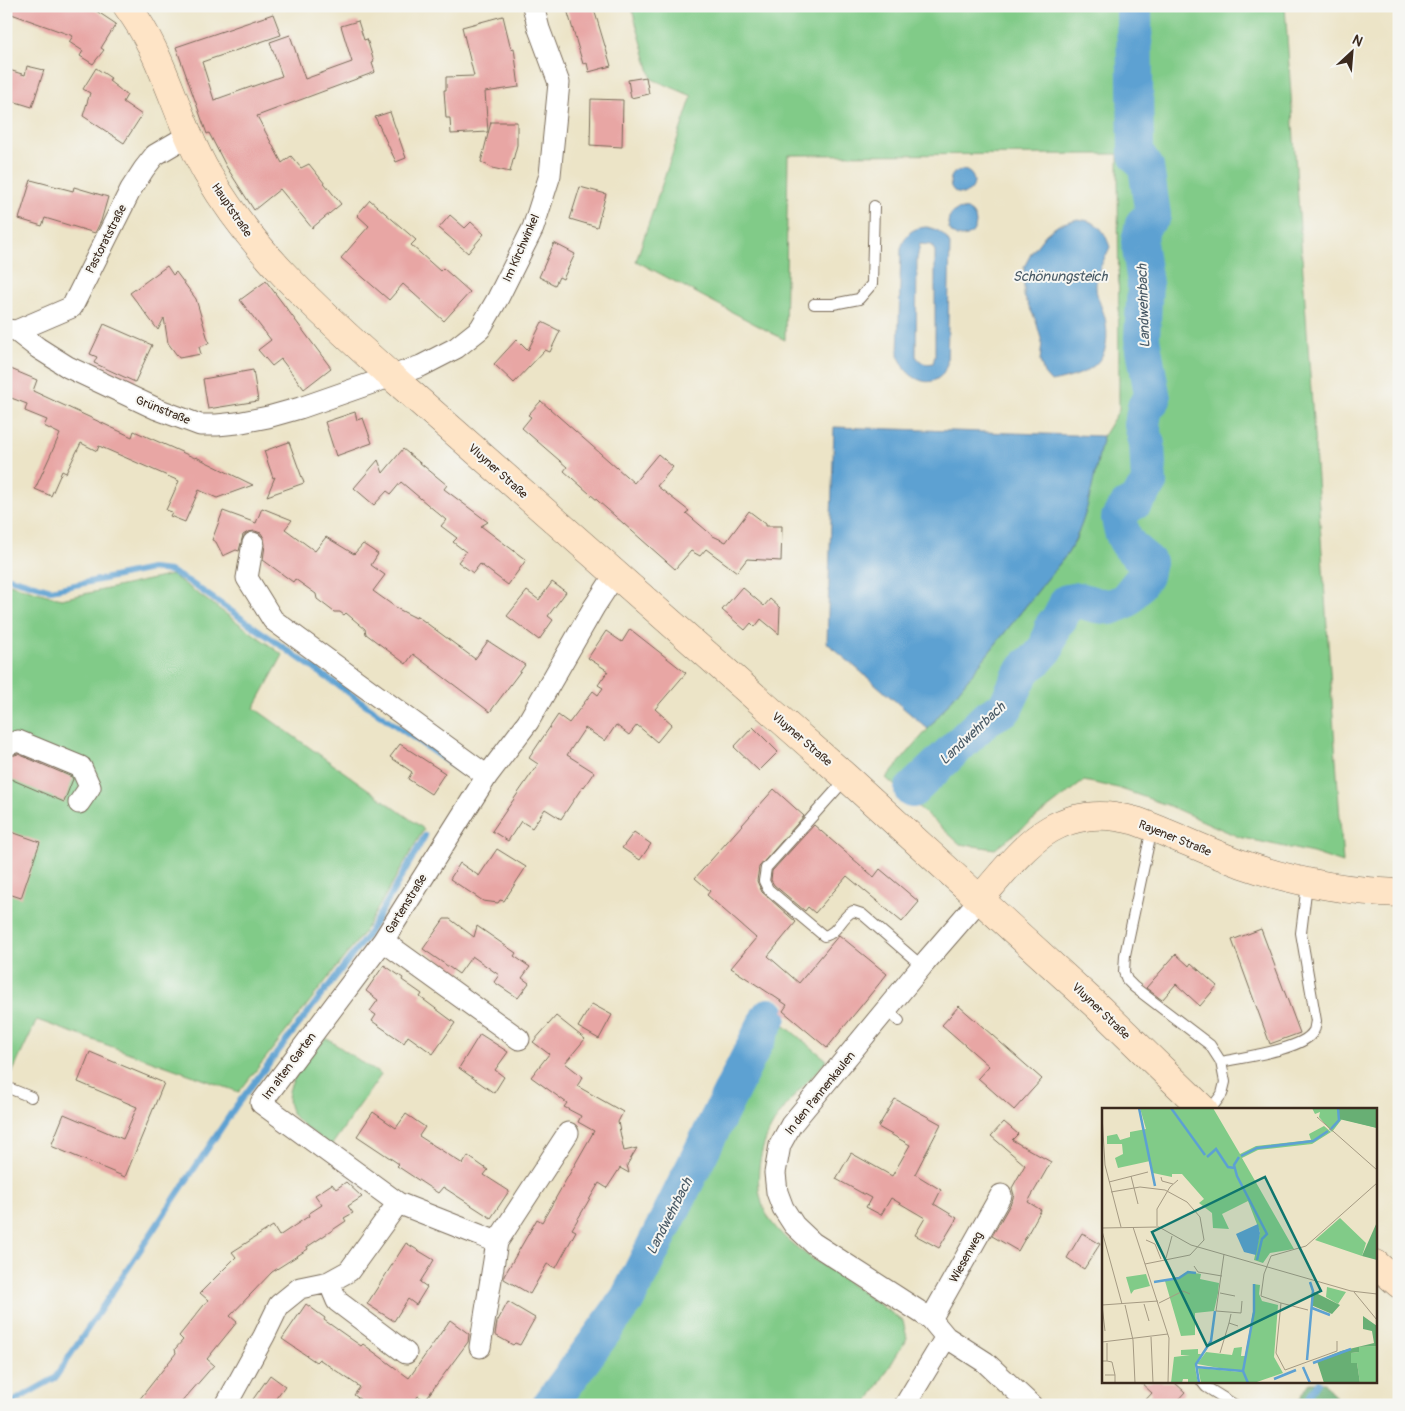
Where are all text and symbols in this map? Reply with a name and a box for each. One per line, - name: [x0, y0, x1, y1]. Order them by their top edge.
- north arrow: [1328, 28, 1378, 78]
- text: N: [1349, 31, 1365, 50]
- street label: Hauptstraße: [208, 180, 255, 240]
- street label: Pastoratstraße: [83, 202, 130, 276]
- street label: Im Kirchwinkel: [500, 212, 543, 284]
- water label: Landwehrbach: [1133, 262, 1153, 348]
- water label: Schönungsteich: [1013, 268, 1109, 285]
- street label: Grünstraße: [133, 393, 192, 428]
- street label: Vluyner Straße: [465, 441, 531, 502]
- water label: Landwehrbach: [936, 698, 1010, 768]
- street label: Vluyner Straße: [768, 709, 835, 770]
- street label: Rayener Straße: [1136, 817, 1213, 860]
- street label: Gartenstraße: [382, 872, 431, 937]
- street label: Vluyner Straße: [1068, 980, 1133, 1043]
- street label: Im alten Garten: [259, 1030, 320, 1103]
- street label: In den Pannenkaulen: [782, 1048, 859, 1138]
- inset map: [1102, 1108, 1378, 1384]
- water label: Landwehrbach: [643, 1174, 697, 1257]
- street label: Wiesenweg: [946, 1229, 987, 1285]

